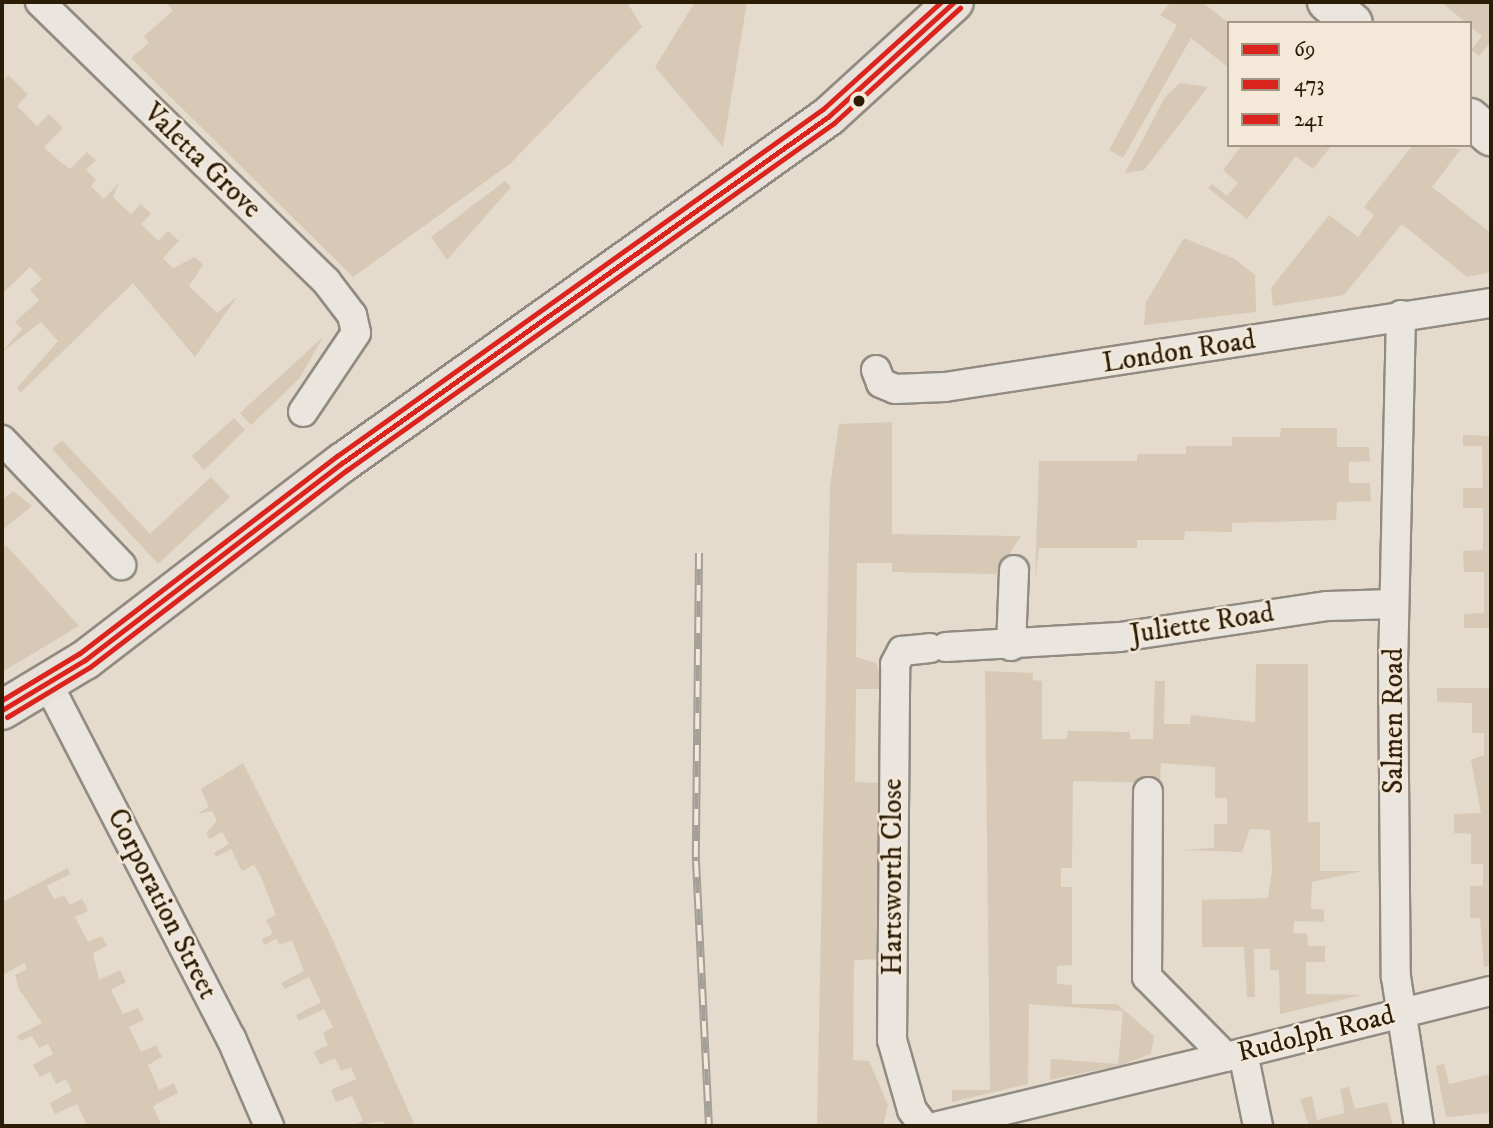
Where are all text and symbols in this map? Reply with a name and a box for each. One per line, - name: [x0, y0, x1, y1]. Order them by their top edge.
- legend: [1227, 21, 1472, 147]
- text: 69: [1294, 37, 1315, 63]
- text: 473: [1294, 72, 1324, 98]
- unlabelled marker: [852, 94, 866, 108]
- street label: Valetta Grove: [136, 96, 268, 226]
- text: 241: [1294, 107, 1324, 133]
- street label: London Road: [1100, 323, 1258, 381]
- street label: Juliette Road: [1128, 596, 1276, 652]
- street label: Salmen Road: [1377, 648, 1411, 794]
- street label: Hartsworth Close: [876, 778, 910, 976]
- street label: Corporation Street: [100, 803, 224, 1005]
- street label: Rudolph Road: [1234, 998, 1398, 1070]

